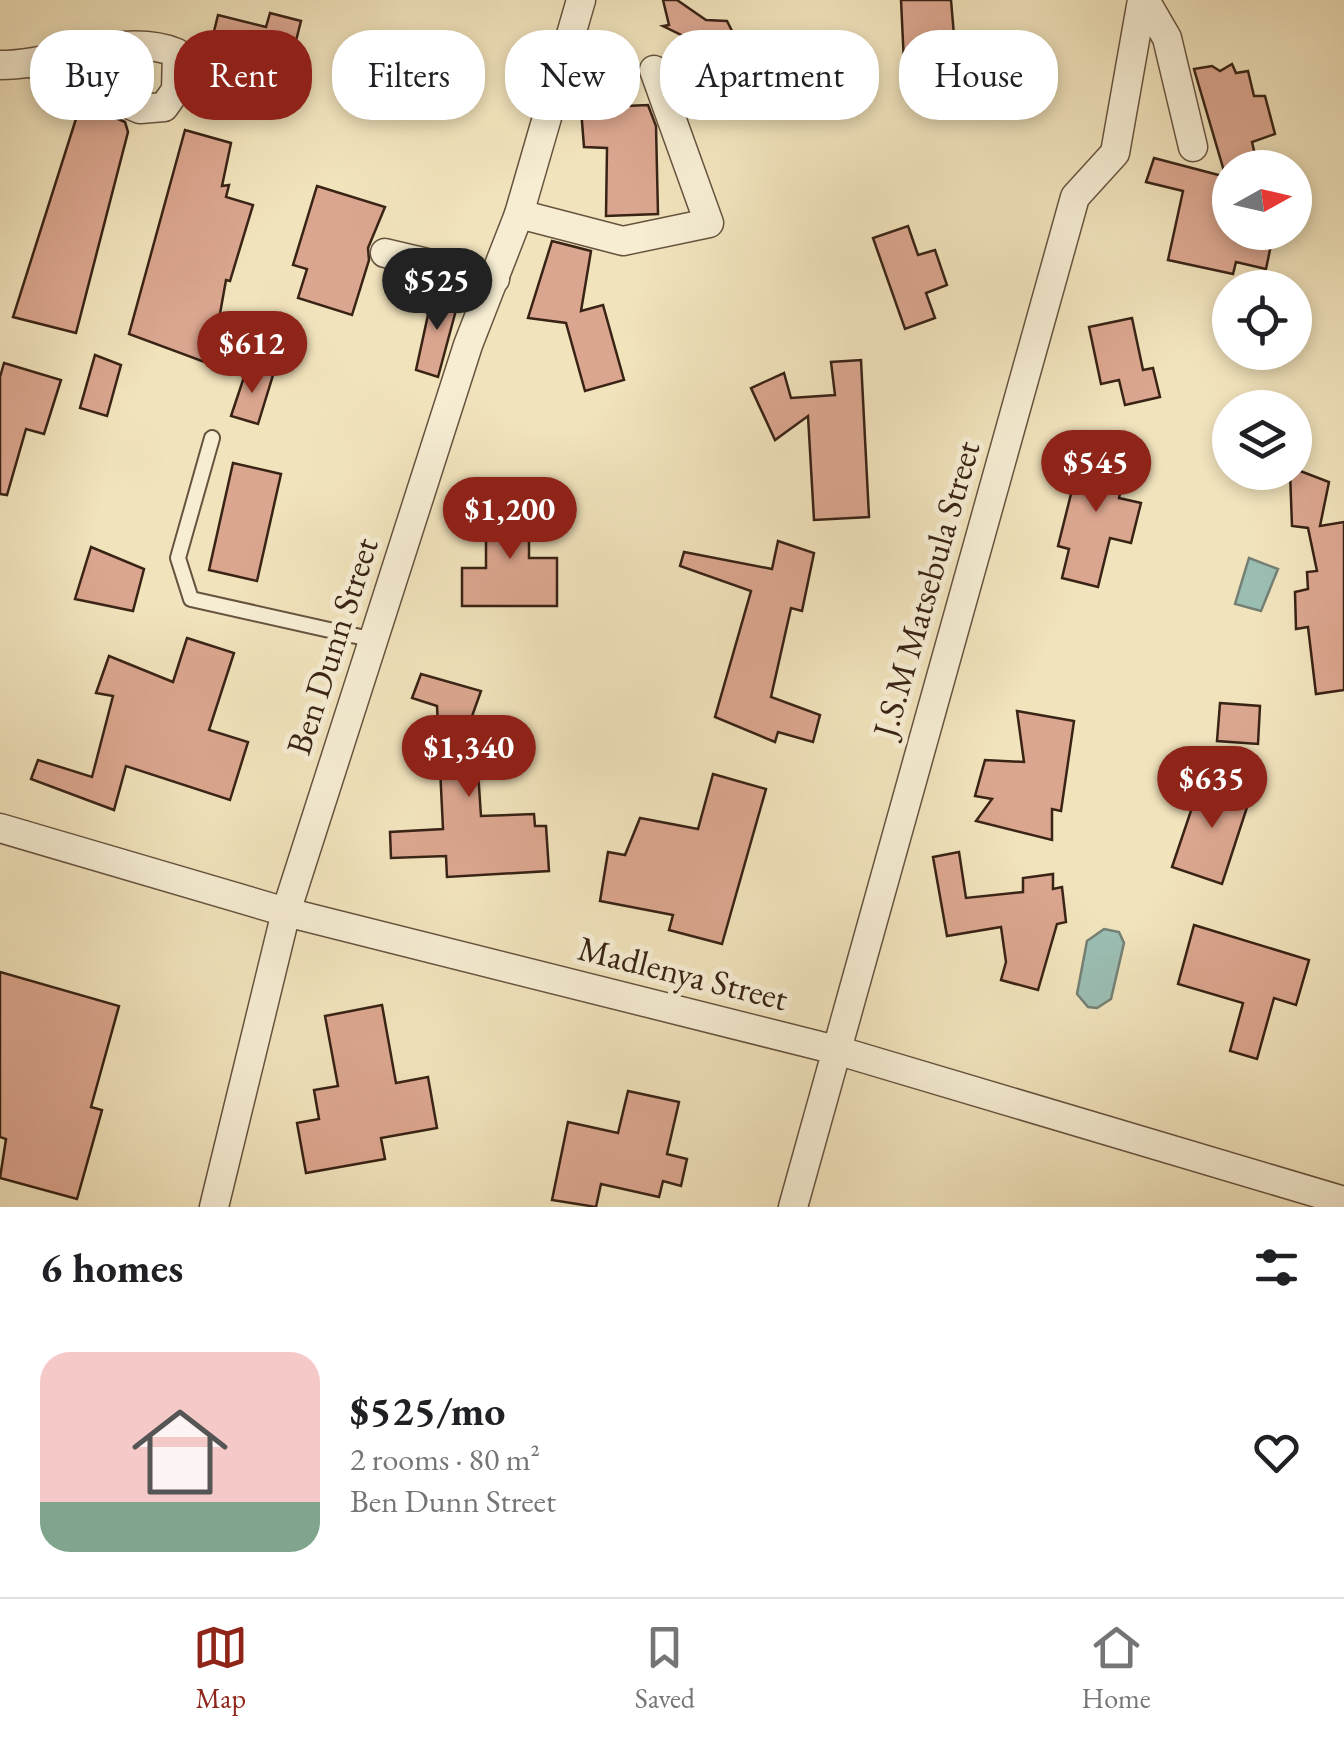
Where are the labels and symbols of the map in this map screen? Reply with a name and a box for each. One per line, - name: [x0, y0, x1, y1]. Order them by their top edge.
- north arrow: [1212, 150, 1312, 250]
- pin: $525: [378, 248, 496, 333]
- pin: $612: [193, 311, 311, 396]
- pin: $545: [1037, 430, 1155, 515]
- street label: J.S.M Matsebula Street: [861, 435, 989, 745]
- pin: $1,200: [429, 477, 591, 562]
- street label: Ben Dunn Street: [275, 532, 388, 760]
- pin: $1,340: [388, 715, 550, 800]
- pin: $635: [1153, 746, 1271, 831]
- street label: Madlenya Street: [574, 925, 793, 1020]

